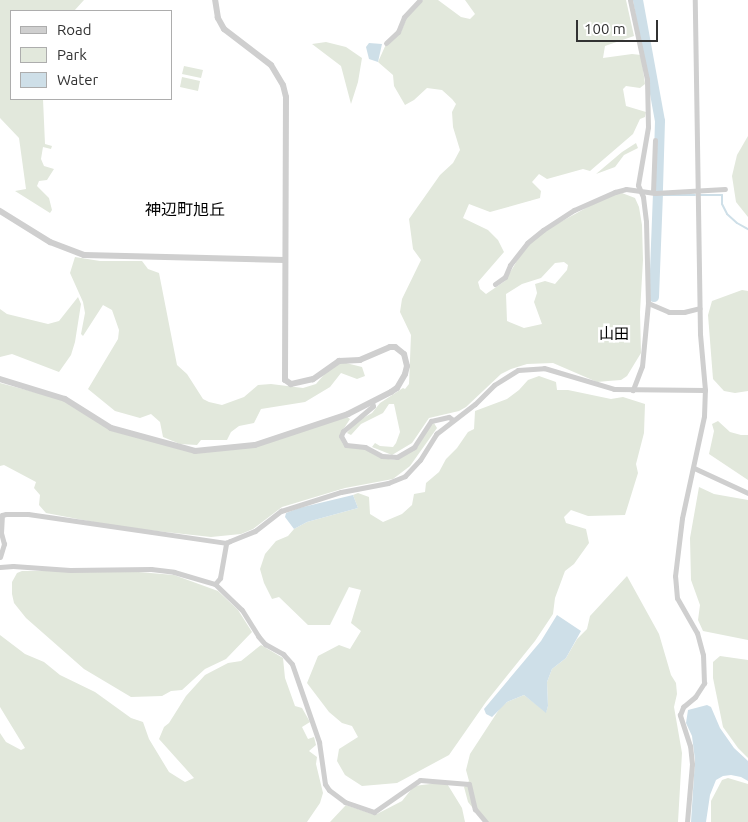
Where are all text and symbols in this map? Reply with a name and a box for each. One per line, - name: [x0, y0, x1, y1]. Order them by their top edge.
- legend: [10, 10, 172, 100]
- scale bar: [578, 10, 660, 42]
- text: 100 m: [584, 20, 626, 37]
- text: Road: [57, 21, 92, 38]
- text: Park: [57, 46, 87, 63]
- text: Water: [57, 71, 98, 88]
- district label: 神辺町旭丘: [145, 199, 225, 219]
- district label: 山田: [599, 325, 629, 343]

